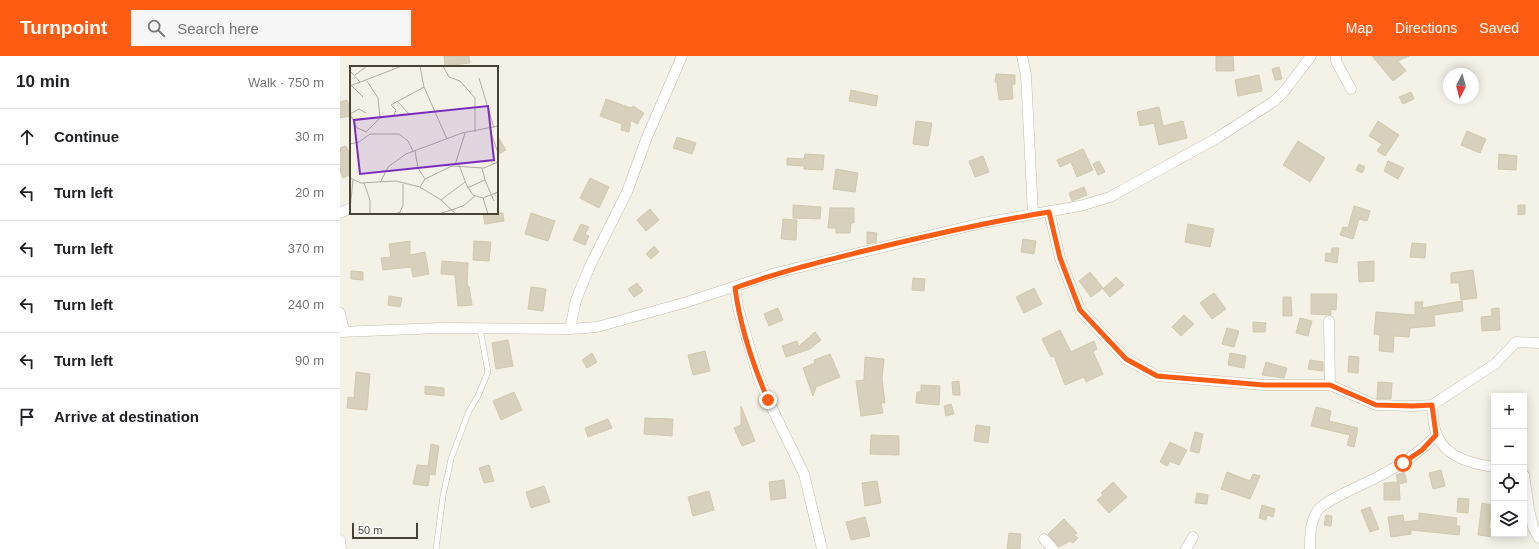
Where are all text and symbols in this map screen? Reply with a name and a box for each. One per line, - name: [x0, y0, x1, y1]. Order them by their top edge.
- search box: [131, 10, 411, 46]
- text: Turnpoint: [20, 17, 107, 38]
- icon: search: [145, 17, 167, 39]
- text: Search here: [177, 20, 259, 37]
- text: Map: [1346, 20, 1373, 36]
- text: Directions: [1395, 20, 1457, 36]
- text: Saved: [1479, 20, 1519, 36]
- inset map: [350, 66, 498, 214]
- north arrow: [1443, 68, 1479, 104]
- text: 10 min: [16, 72, 70, 91]
- text: Walk · 750 m: [248, 75, 324, 90]
- icon: ahead: [16, 126, 38, 148]
- text: Continue: [54, 128, 119, 145]
- text: 30 m: [295, 129, 324, 144]
- icon: left: [16, 182, 38, 204]
- text: Turn left: [54, 184, 113, 201]
- text: 20 m: [295, 185, 324, 200]
- icon: left: [16, 238, 38, 260]
- text: Turn left: [54, 240, 113, 257]
- text: 370 m: [288, 241, 324, 256]
- icon: left: [16, 294, 38, 316]
- text: Turn left: [54, 296, 113, 313]
- text: 240 m: [288, 297, 324, 312]
- icon: left: [16, 350, 38, 372]
- text: Turn left: [54, 352, 113, 369]
- text: 90 m: [295, 353, 324, 368]
- route end: [759, 391, 777, 409]
- map controls: [1491, 393, 1527, 537]
- button: +: [1491, 393, 1527, 429]
- icon: arrive: [16, 406, 38, 428]
- text: Arrive at destination: [54, 408, 199, 425]
- button: −: [1491, 429, 1527, 465]
- route start: [1394, 454, 1412, 472]
- button: locate: [1491, 465, 1527, 501]
- button: layers: [1491, 501, 1527, 537]
- scale bar: [352, 521, 418, 540]
- text: 50 m: [358, 524, 382, 536]

